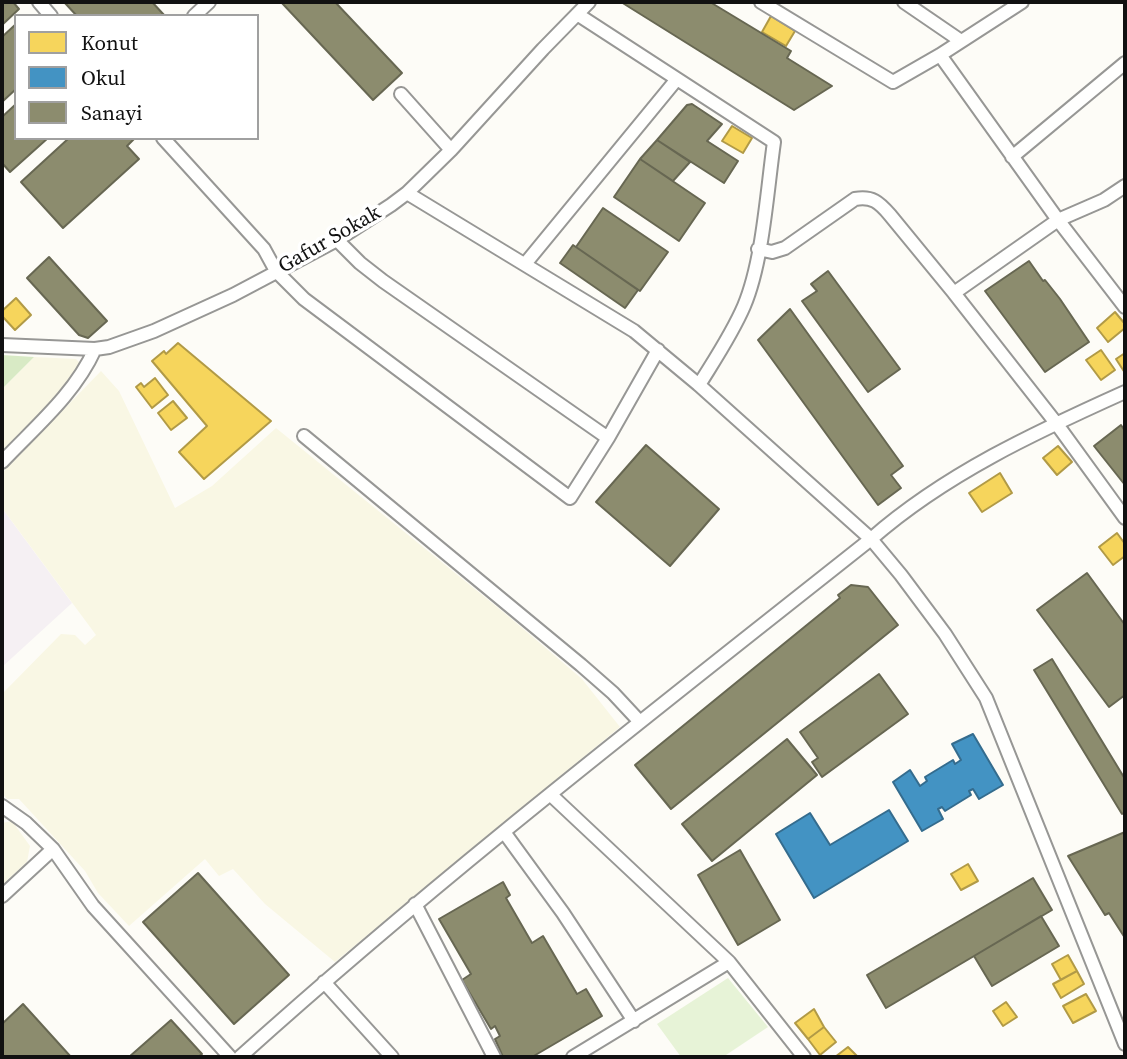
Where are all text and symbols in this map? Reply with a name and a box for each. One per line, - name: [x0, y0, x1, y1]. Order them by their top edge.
- legend: [14, 14, 259, 140]
- text: Konut: [81, 28, 138, 57]
- text: Okul: [81, 63, 126, 92]
- text: Sanayi: [81, 98, 143, 127]
- street label: Gafur Sokak: [274, 201, 386, 279]

